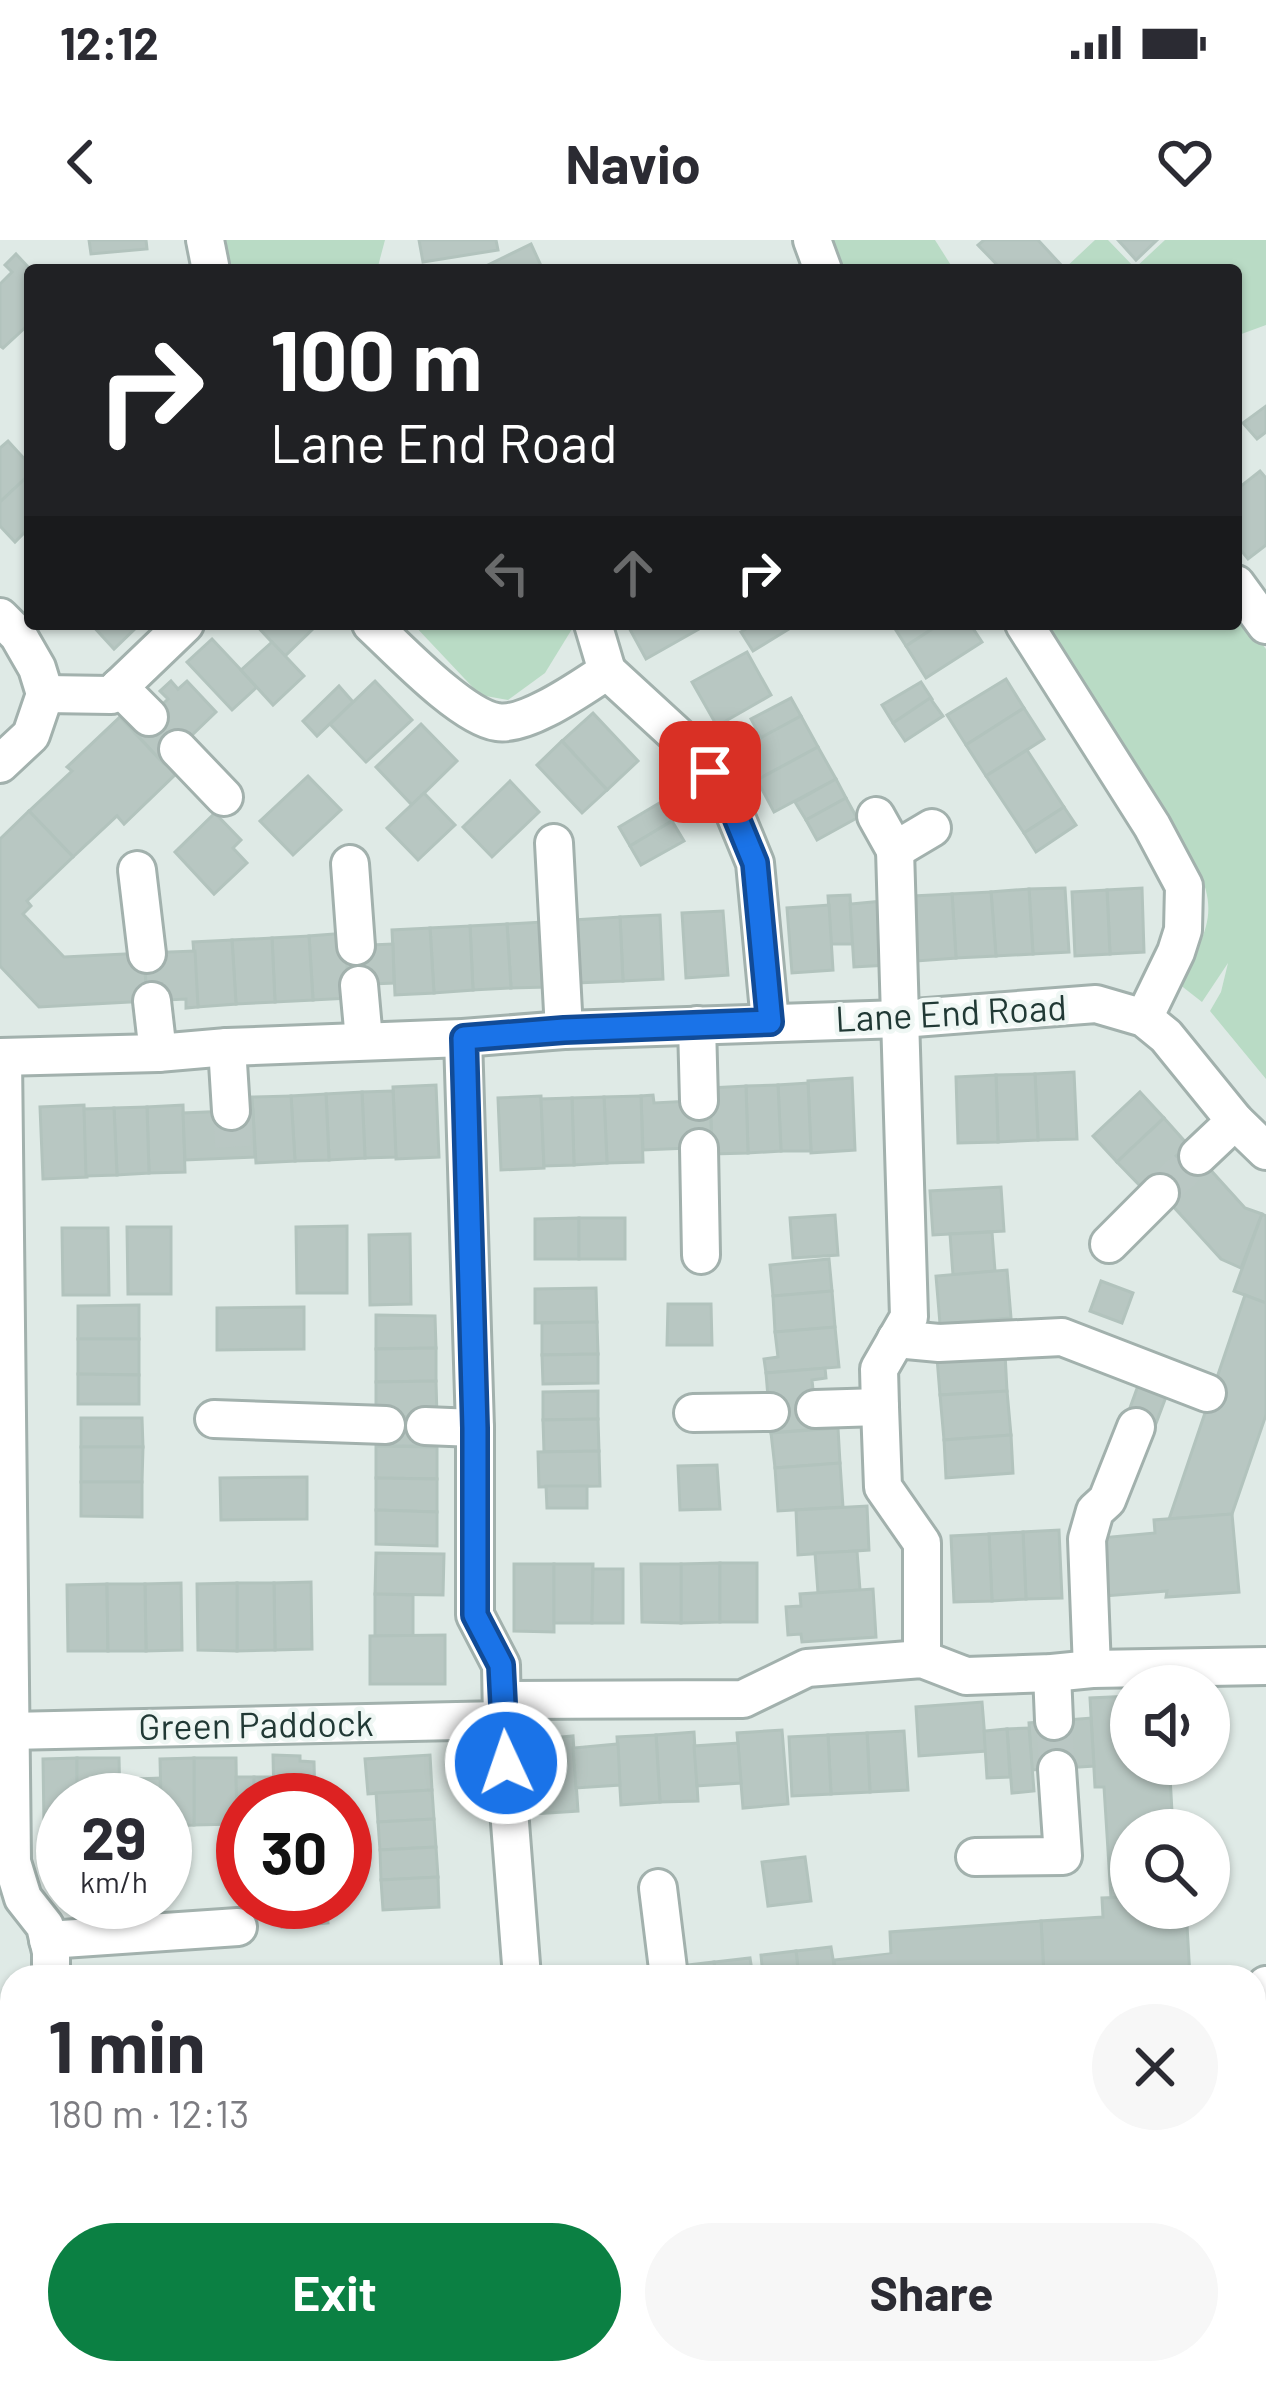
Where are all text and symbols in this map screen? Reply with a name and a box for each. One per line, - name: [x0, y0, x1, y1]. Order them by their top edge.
- text: 12:12: [60, 15, 159, 69]
- icon: back: [48, 129, 114, 195]
- icon: heart: [1152, 129, 1218, 195]
- text: Navio: [565, 130, 701, 195]
- text: 100 m: [270, 307, 482, 408]
- icon: right: [72, 312, 228, 468]
- text: Lane End Road: [270, 409, 618, 474]
- icon: left: [474, 540, 540, 606]
- icon: ahead: [600, 540, 666, 606]
- icon: right: [726, 540, 792, 606]
- pin: [659, 721, 761, 823]
- icon: arrive: [677, 739, 743, 805]
- street label: Lane End Road: [834, 984, 1068, 1039]
- map controls: [1110, 1665, 1230, 1929]
- button: sound: [1110, 1665, 1230, 1785]
- street label: Green Paddock: [138, 1700, 374, 1747]
- position arrow: [443, 1700, 569, 1826]
- speed limit sign: 30: [216, 1773, 372, 1929]
- text: 29: [81, 1800, 147, 1872]
- button: search: [1110, 1809, 1230, 1929]
- text: km/h: [80, 1863, 148, 1899]
- text: 1 min: [48, 2001, 206, 2087]
- button: close: [1092, 2004, 1218, 2130]
- text: 180 m · 12:13: [48, 2089, 249, 2136]
- button: Exit: [48, 2223, 621, 2361]
- button: Share: [645, 2223, 1218, 2361]

